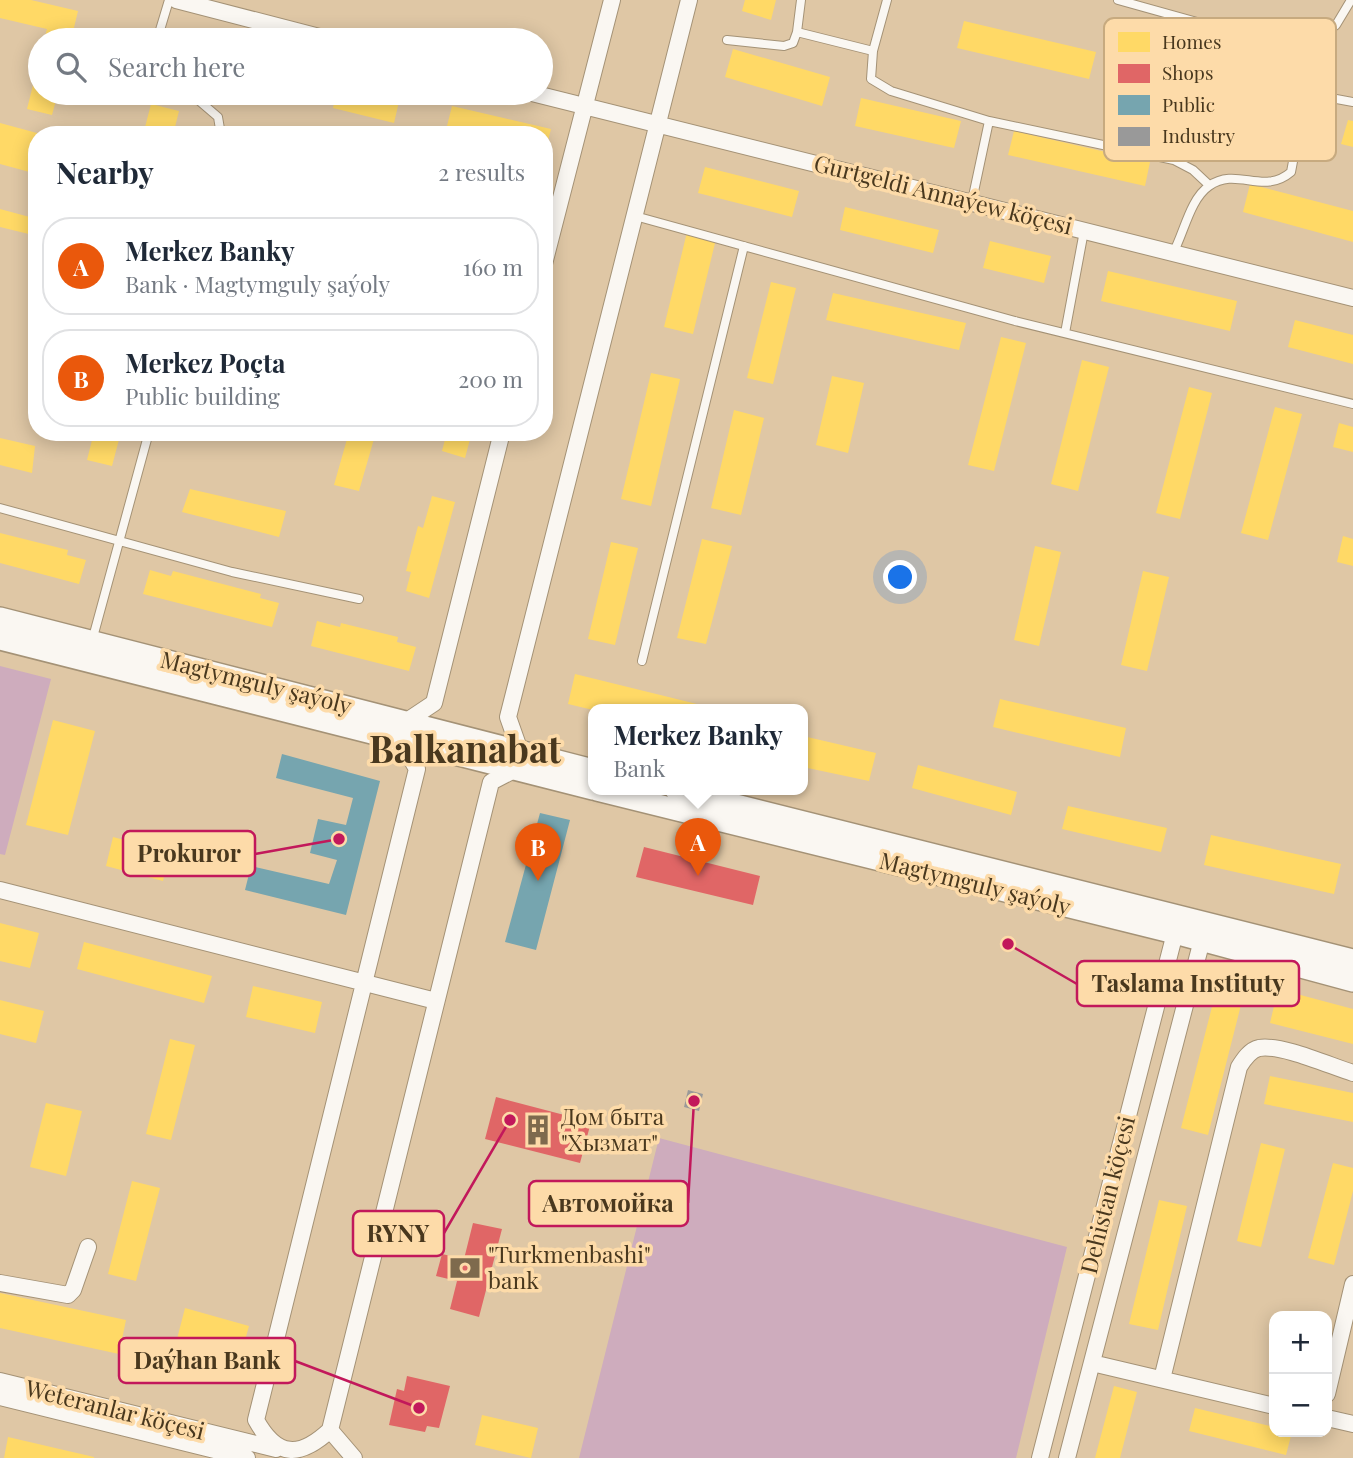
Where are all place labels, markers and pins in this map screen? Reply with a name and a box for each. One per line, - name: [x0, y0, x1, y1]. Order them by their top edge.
- pin: A: [675, 818, 721, 876]
- pin: B: [515, 823, 561, 881]
- callout: Prokuror: [123, 831, 255, 876]
- callout: Taslama Instituty: [1077, 961, 1299, 1006]
- place label: Дом быта "Хызмат": [561, 1100, 665, 1157]
- building icon: Дом быта "Хызмат": [521, 1113, 555, 1147]
- callout: Автомойка: [529, 1181, 688, 1226]
- callout: RYNY: [353, 1211, 444, 1256]
- place label: "Turkmenbashi" bank: [488, 1238, 651, 1295]
- bank icon: "Turkmenbashi" bank: [448, 1251, 482, 1285]
- callout: Daýhan Bank: [119, 1338, 295, 1383]

